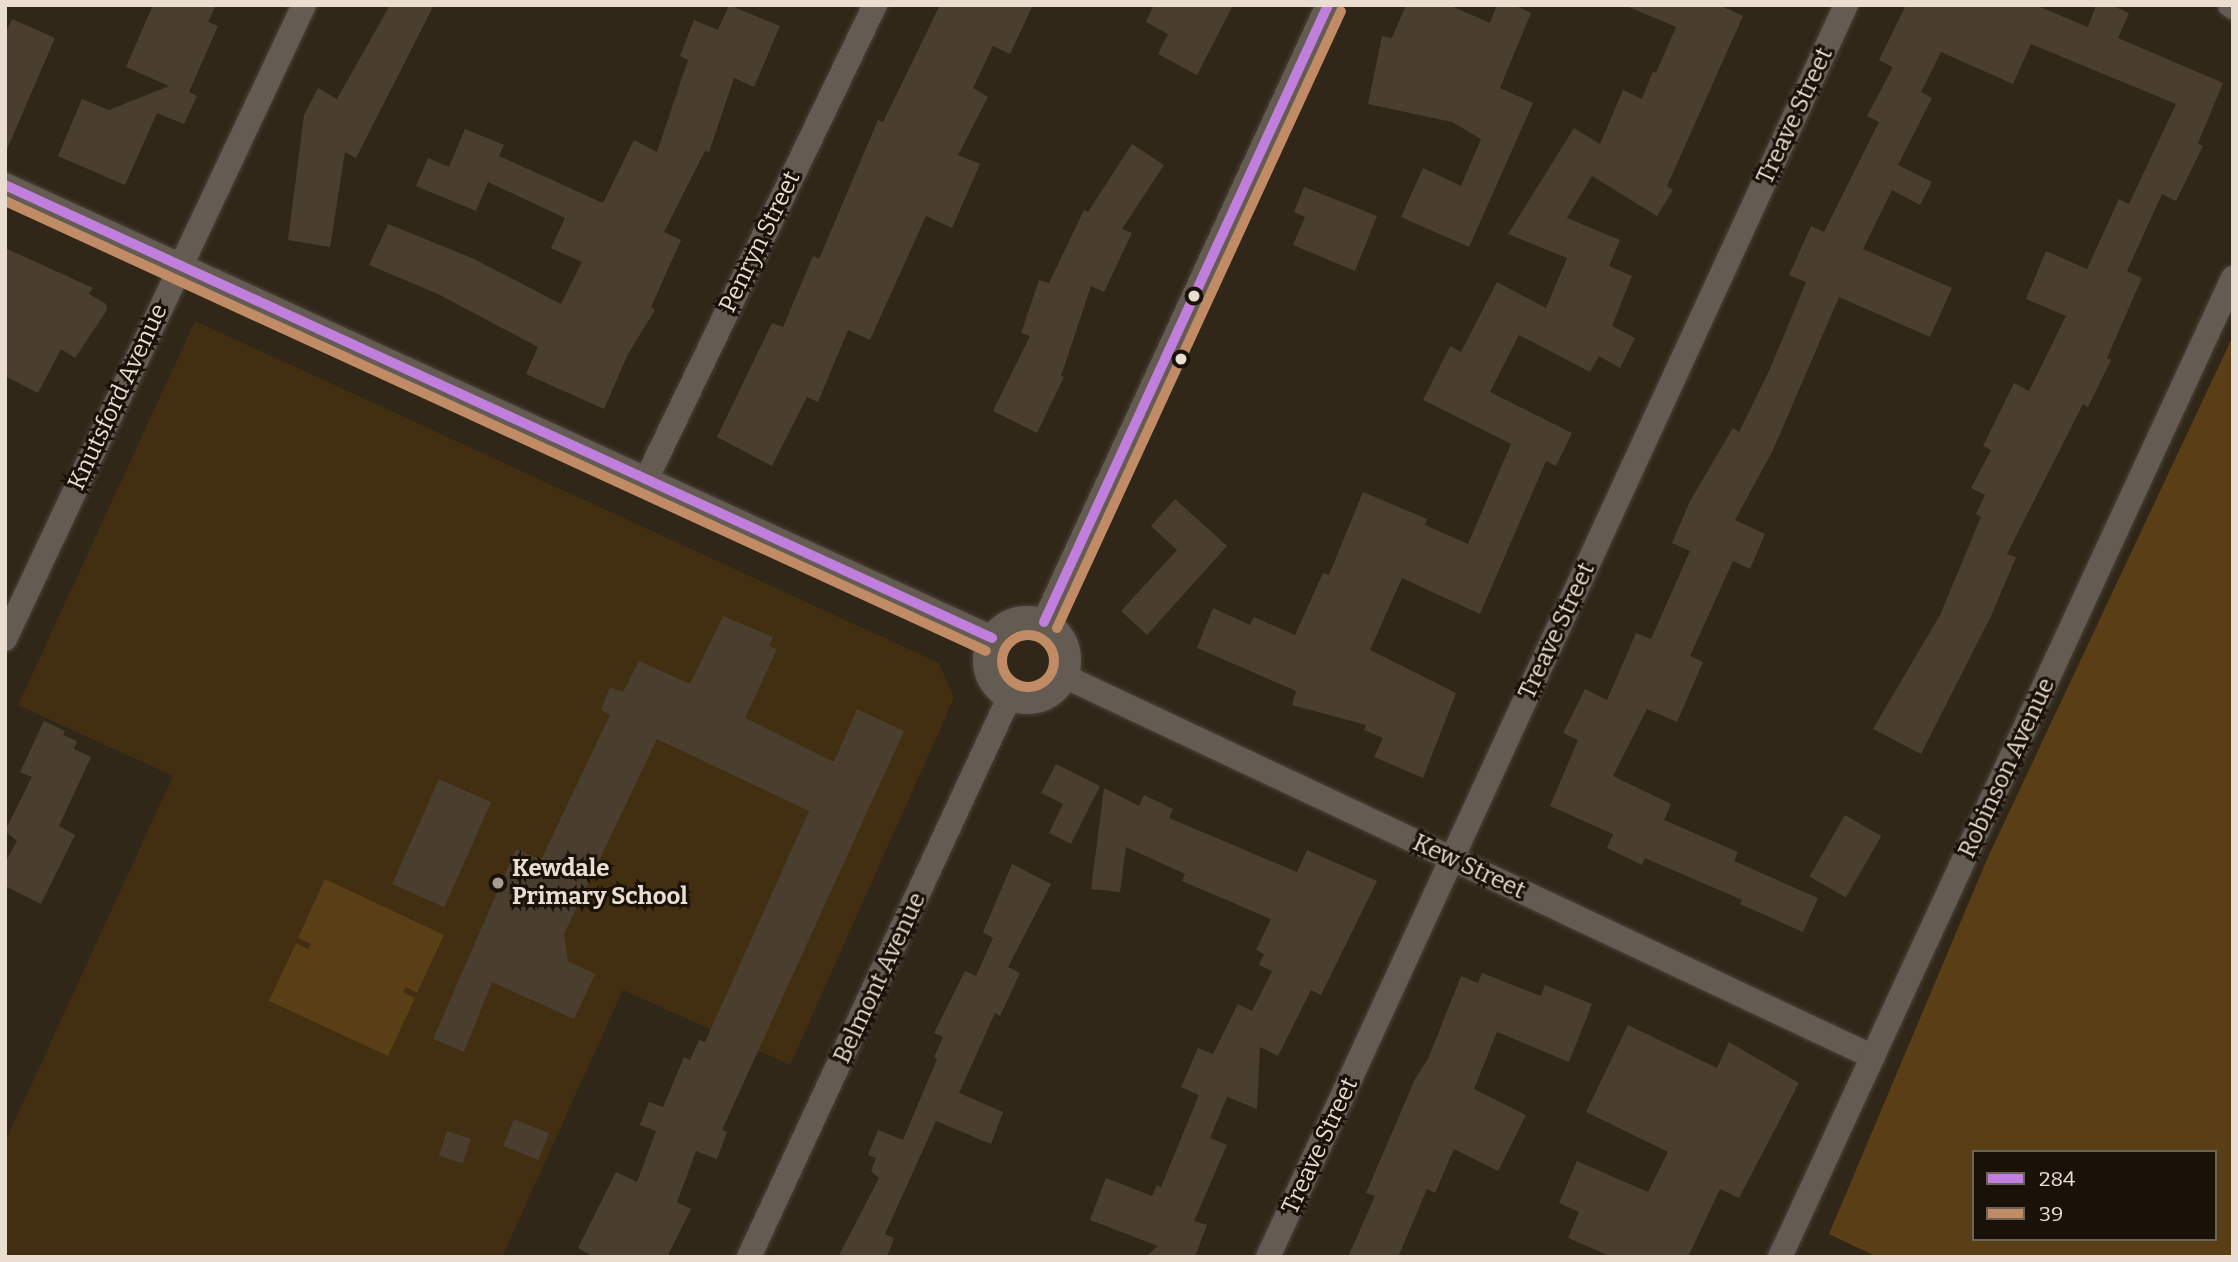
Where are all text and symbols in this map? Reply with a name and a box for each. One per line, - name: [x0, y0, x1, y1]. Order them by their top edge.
- street label: Treave Street: [1751, 43, 1839, 189]
- street label: Penryn Street: [713, 167, 807, 317]
- unlabelled marker: [1187, 289, 1201, 303]
- street label: Knutsford Avenue: [62, 299, 174, 495]
- unlabelled marker: [1174, 352, 1188, 366]
- street label: Treave Street: [1513, 558, 1601, 704]
- street label: Robinson Avenue: [1953, 674, 2061, 862]
- street label: Kew Street: [1408, 829, 1530, 905]
- place label: Kewdale Primary School: [512, 855, 688, 911]
- marker: Kewdale Primary School: [490, 875, 506, 891]
- street label: Belmont Avenue: [828, 888, 932, 1068]
- street label: Treave Street: [1276, 1073, 1364, 1219]
- legend: [1972, 1150, 2217, 1241]
- text: 284: [2039, 1166, 2075, 1192]
- text: 39: [2039, 1201, 2063, 1227]

